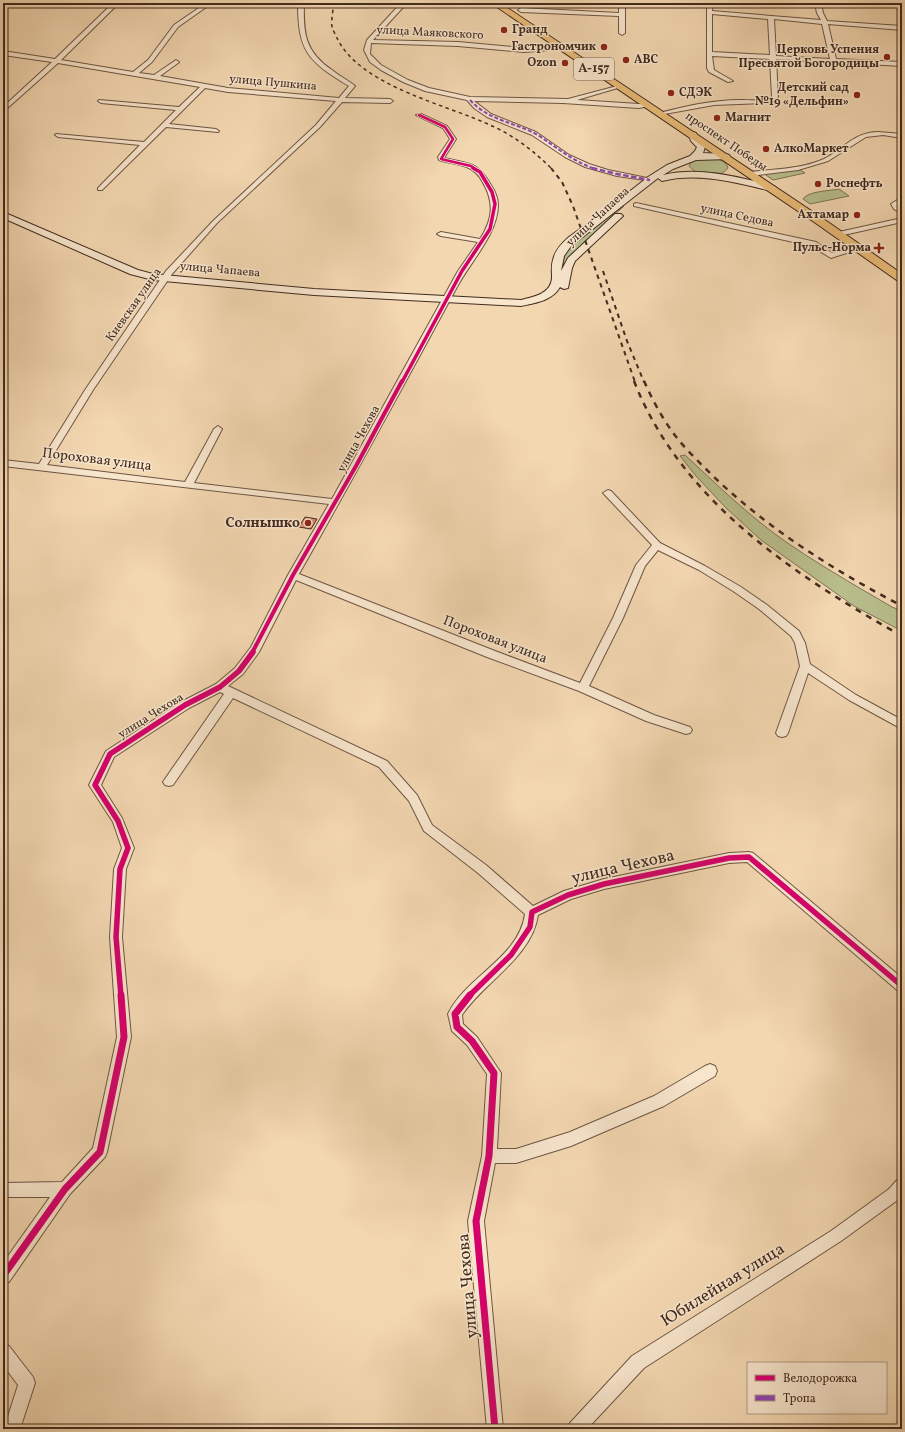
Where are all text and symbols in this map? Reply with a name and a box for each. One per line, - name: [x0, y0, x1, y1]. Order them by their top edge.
- street label: улица Маяковского: [376, 22, 484, 44]
- place label: Гранд: [512, 22, 548, 38]
- marker: Гранд: [499, 25, 509, 35]
- place label: Гастрономчик: [511, 39, 596, 55]
- marker: Гастрономчик: [599, 42, 609, 52]
- place label: Церковь Успения Пресвятой Богородицы: [738, 42, 879, 72]
- place label: ABC: [634, 52, 659, 68]
- marker: Церковь Успения Пресвятой Богородицы: [882, 52, 892, 62]
- place label: Ozon: [527, 55, 557, 71]
- marker: ABC: [621, 55, 631, 65]
- marker: Ozon: [560, 58, 570, 68]
- road number: А-157: [574, 58, 614, 80]
- street label: улица Пушкина: [229, 71, 317, 95]
- place label: Детский сад №19 «Дельфин»: [755, 80, 850, 110]
- place label: СДЭК: [679, 85, 712, 101]
- marker: СДЭК: [666, 88, 676, 98]
- marker: Детский сад №19 «Дельфин»: [852, 90, 862, 100]
- street label: проспект Победы: [682, 109, 771, 176]
- place label: Магнит: [725, 110, 771, 126]
- marker: Магнит: [712, 113, 722, 123]
- place label: АлкоМаркет: [774, 141, 849, 157]
- marker: АлкоМаркет: [761, 144, 771, 154]
- place label: Роснефть: [826, 176, 883, 192]
- marker: Роснефть: [813, 179, 823, 189]
- street label: улица Чапаева: [563, 184, 633, 250]
- street label: улица Седова: [699, 200, 775, 232]
- place label: Ахтамар: [798, 207, 849, 223]
- marker: Ахтамар: [852, 210, 862, 220]
- place label: Пульс-Норма: [793, 240, 871, 256]
- marker: Пульс-Норма: [874, 243, 884, 253]
- street label: улица Чапаева: [179, 259, 261, 281]
- street label: Киевская улица: [103, 265, 165, 345]
- street label: улица Чехова: [334, 403, 384, 475]
- street label: Пороховая улица: [41, 444, 153, 476]
- place label: Солнышко: [225, 514, 300, 533]
- marker: Солнышко: [303, 518, 313, 528]
- street label: Пороховая улица: [440, 611, 550, 669]
- street label: улица Чехова: [115, 690, 187, 742]
- street label: улица Чехова: [569, 844, 677, 890]
- street label: улица Чехова: [452, 1233, 484, 1339]
- street label: Юбилейная улица: [657, 1238, 789, 1332]
- legend: [747, 1362, 887, 1414]
- text: Велодорожка: [783, 1371, 857, 1387]
- text: Тропа: [783, 1391, 816, 1407]

